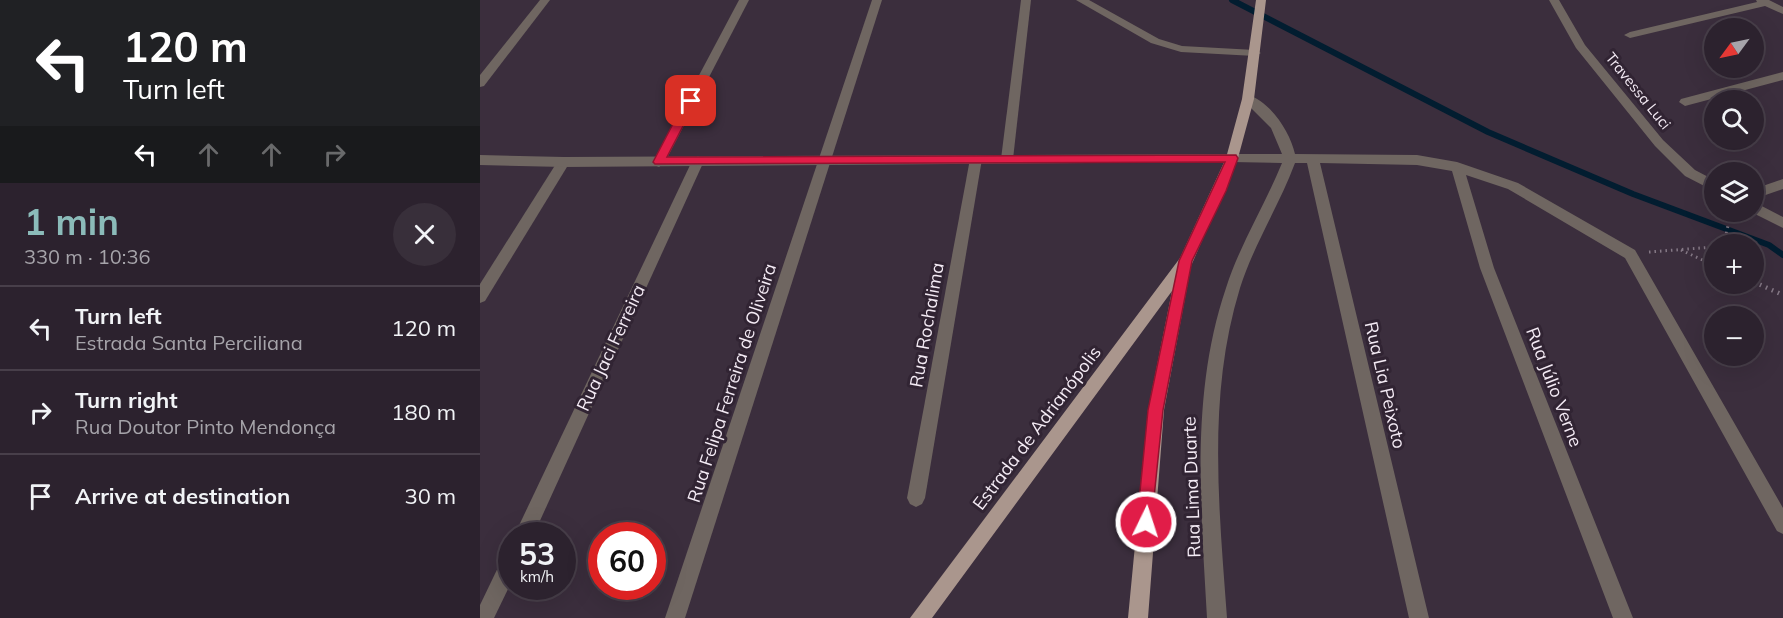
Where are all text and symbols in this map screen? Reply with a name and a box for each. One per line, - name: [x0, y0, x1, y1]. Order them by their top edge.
- north arrow: [1704, 18, 1764, 78]
- map controls: [1704, 18, 1764, 366]
- text: 120 m: [123, 20, 248, 73]
- icon: left: [24, 24, 102, 102]
- street label: Travessa Luci: [1602, 48, 1675, 133]
- text: Turn left: [123, 72, 225, 106]
- pin: [665, 75, 716, 126]
- icon: arrive: [674, 84, 707, 117]
- button: search: [1704, 90, 1764, 150]
- icon: left: [129, 138, 162, 171]
- icon: ahead: [192, 138, 225, 171]
- icon: ahead: [255, 138, 288, 171]
- icon: right: [318, 138, 351, 171]
- button: layers: [1704, 162, 1764, 222]
- text: 1 min: [24, 199, 119, 244]
- button: close: [393, 203, 456, 266]
- button: +: [1704, 234, 1764, 294]
- text: 330 m · 10:36: [24, 244, 150, 269]
- street label: Rua Felipa Ferreira de Oliveira: [682, 260, 781, 505]
- street label: Rua Rochalima: [904, 261, 949, 389]
- street label: Rua Jaci Ferreira: [571, 281, 650, 415]
- text: Turn left: [75, 302, 162, 330]
- button: −: [1704, 306, 1764, 366]
- icon: left: [24, 312, 57, 345]
- text: 120 m: [391, 314, 456, 342]
- street label: Rua Lia Peixoto: [1360, 319, 1411, 451]
- street label: Rua Júlio Verne: [1521, 324, 1588, 450]
- text: Estrada Santa Perciliana: [75, 330, 303, 355]
- street label: Estrada de Adrianópolis: [967, 341, 1106, 514]
- text: Turn right: [75, 386, 178, 414]
- icon: right: [24, 396, 57, 429]
- text: 180 m: [391, 398, 456, 426]
- text: Rua Doutor Pinto Mendonça: [75, 414, 336, 439]
- street label: Rua Lima Duarte: [1178, 416, 1205, 558]
- icon: arrive: [24, 480, 57, 513]
- text: Arrive at destination: [75, 482, 290, 510]
- text: 30 m: [405, 482, 456, 510]
- position arrow: [1114, 490, 1178, 554]
- speed limit sign: 60: [588, 522, 666, 600]
- text: 53: [519, 535, 555, 573]
- text: km/h: [520, 567, 554, 586]

